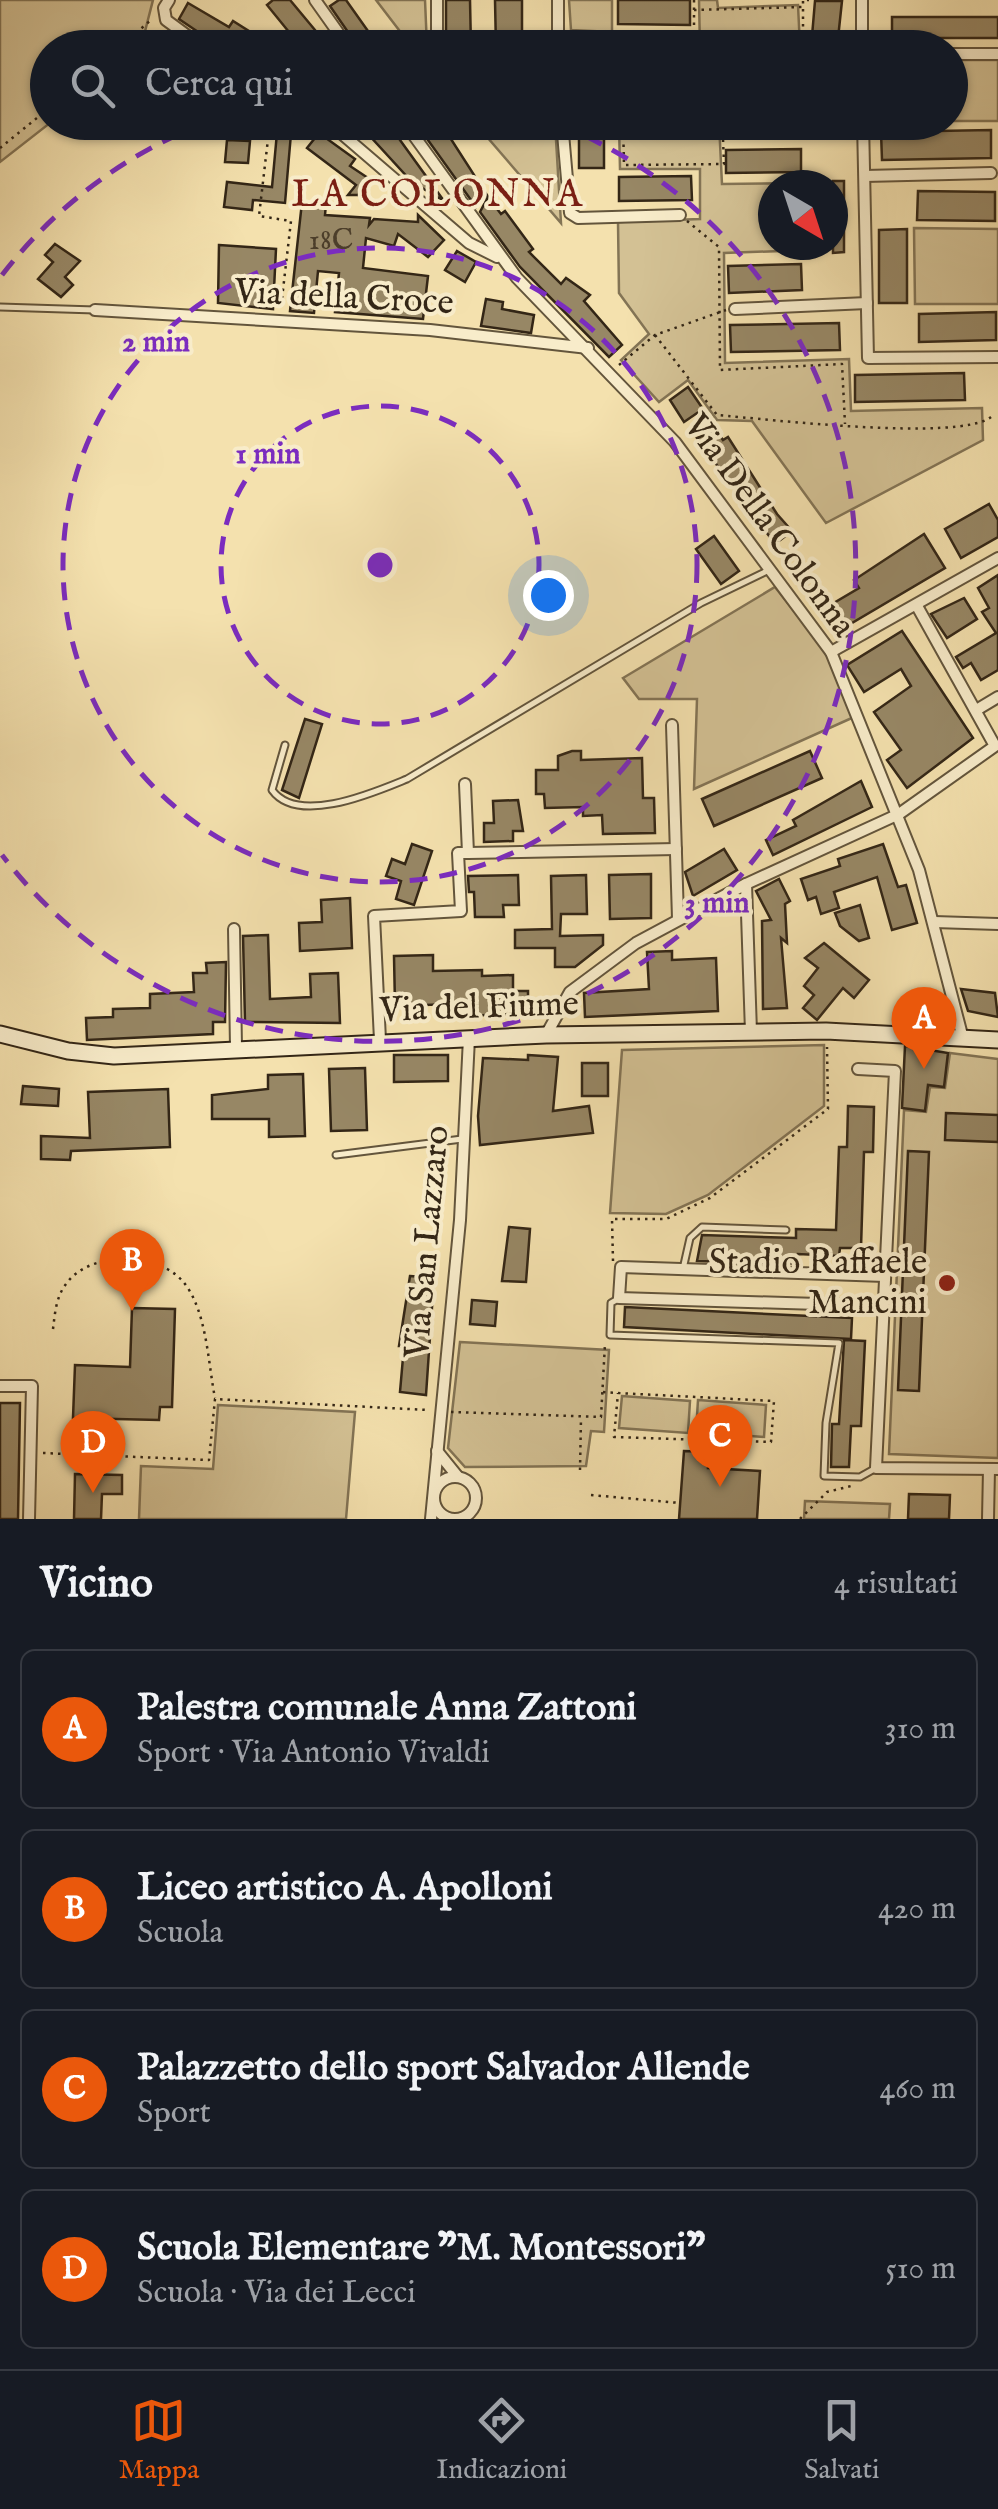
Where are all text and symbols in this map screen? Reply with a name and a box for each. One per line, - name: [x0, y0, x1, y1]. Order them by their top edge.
- search box: [30, 30, 968, 140]
- icon: search: [65, 58, 120, 113]
- text: Cerca qui: [145, 61, 293, 109]
- north arrow: [758, 170, 848, 260]
- district label: LA COLONNA: [292, 172, 584, 220]
- house number: 18C: [309, 222, 353, 260]
- street label: Via della Croce: [232, 270, 455, 326]
- text: 2 min: [122, 324, 190, 362]
- street label: Via Della Colonna: [672, 405, 866, 647]
- text: 1 min: [236, 436, 300, 474]
- centre of rings: [362, 547, 398, 583]
- your location: [523, 570, 574, 621]
- text: 3 min: [685, 885, 749, 923]
- street label: Via del Fiume: [378, 982, 579, 1034]
- pin: A: [892, 986, 956, 1069]
- street label: Via San Lazzaro: [395, 1124, 461, 1361]
- pin: B: [100, 1228, 164, 1311]
- place label: Stadio Raffaele Mancini: [709, 1241, 927, 1326]
- marker: Stadio Raffaele Mancini: [936, 1272, 958, 1294]
- pin: C: [688, 1404, 752, 1487]
- pin: D: [61, 1410, 126, 1493]
- text: Vicino: [40, 1558, 153, 1611]
- text: 4 risultati: [834, 1564, 958, 1605]
- text: Palestra comunale Anna Zattoni: [137, 1685, 637, 1733]
- text: A: [64, 1709, 85, 1750]
- text: 310 m: [885, 1709, 956, 1750]
- text: Sport · Via Antonio Vivaldi: [137, 1733, 490, 1774]
- text: Liceo artistico A. Apolloni: [137, 1865, 553, 1913]
- text: B: [64, 1889, 85, 1930]
- text: 420 m: [878, 1889, 956, 1930]
- text: Scuola: [137, 1913, 223, 1954]
- text: Palazzetto dello sport Salvador Allende: [137, 2045, 750, 2093]
- text: C: [63, 2069, 86, 2110]
- text: 460 m: [879, 2069, 956, 2110]
- text: Sport: [137, 2093, 211, 2134]
- text: Scuola Elementare "M. Montessori": [137, 2225, 705, 2273]
- text: D: [62, 2249, 87, 2290]
- text: 510 m: [885, 2249, 956, 2290]
- text: Scuola · Via dei Lecci: [137, 2273, 416, 2314]
- tab: Mappa: [118, 2393, 199, 2488]
- tab: Indicazioni: [436, 2393, 567, 2488]
- tab: Salvati: [804, 2393, 880, 2488]

